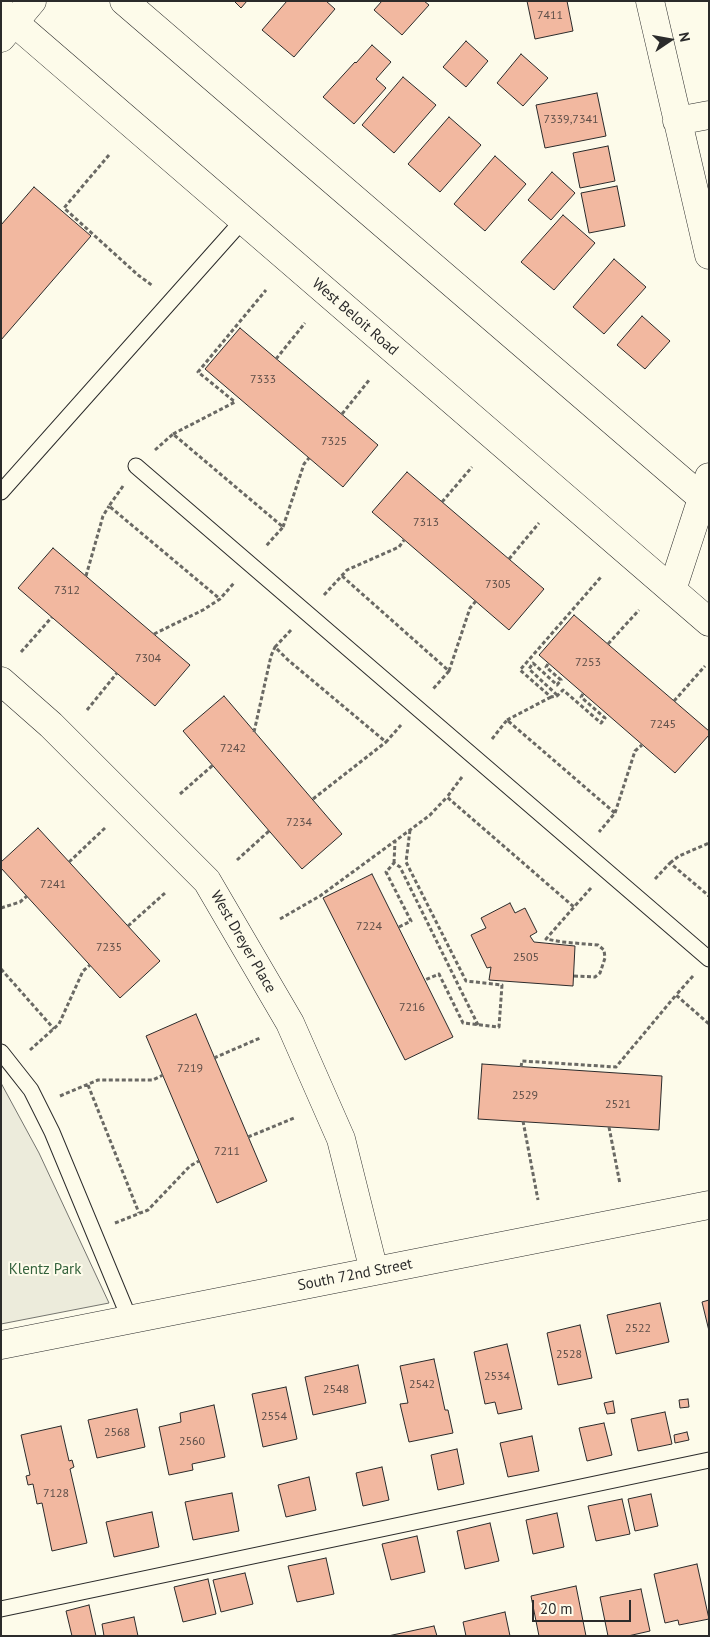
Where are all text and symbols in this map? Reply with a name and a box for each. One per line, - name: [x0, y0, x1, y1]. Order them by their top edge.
- house number: 7411: [537, 9, 563, 23]
- north arrow: [645, 15, 695, 65]
- text: N: [675, 31, 694, 43]
- house number: 7339,7341: [543, 113, 599, 127]
- street label: West Beloit Road: [308, 275, 402, 359]
- house number: 7333: [250, 373, 276, 387]
- house number: 7325: [321, 435, 347, 449]
- house number: 7313: [413, 516, 439, 530]
- house number: 7305: [485, 578, 511, 592]
- house number: 7312: [54, 584, 80, 598]
- house number: 7304: [135, 652, 161, 666]
- house number: 7253: [575, 656, 601, 670]
- house number: 7245: [650, 718, 676, 732]
- house number: 7242: [220, 742, 246, 756]
- house number: 7234: [286, 816, 312, 830]
- house number: 7241: [40, 878, 66, 892]
- street label: West Dreyer Place: [207, 888, 279, 996]
- house number: 7224: [356, 920, 382, 934]
- house number: 7235: [96, 941, 122, 955]
- house number: 2505: [513, 951, 539, 965]
- house number: 7216: [399, 1001, 425, 1015]
- house number: 7219: [177, 1062, 203, 1076]
- house number: 2529: [512, 1089, 538, 1103]
- house number: 2521: [605, 1098, 631, 1112]
- house number: 7211: [214, 1145, 240, 1159]
- street label: South 72nd Street: [296, 1255, 414, 1295]
- park label: Klentz Park: [9, 1261, 81, 1279]
- house number: 2522: [625, 1322, 651, 1336]
- house number: 2528: [556, 1348, 582, 1362]
- house number: 2534: [484, 1370, 510, 1384]
- house number: 2542: [409, 1378, 435, 1392]
- house number: 2548: [323, 1383, 349, 1397]
- house number: 2554: [261, 1410, 287, 1424]
- house number: 2568: [104, 1426, 130, 1440]
- house number: 2560: [179, 1435, 205, 1449]
- house number: 7128: [43, 1487, 69, 1501]
- scale bar: [535, 1590, 634, 1622]
- text: 20 m: [540, 1599, 573, 1618]

